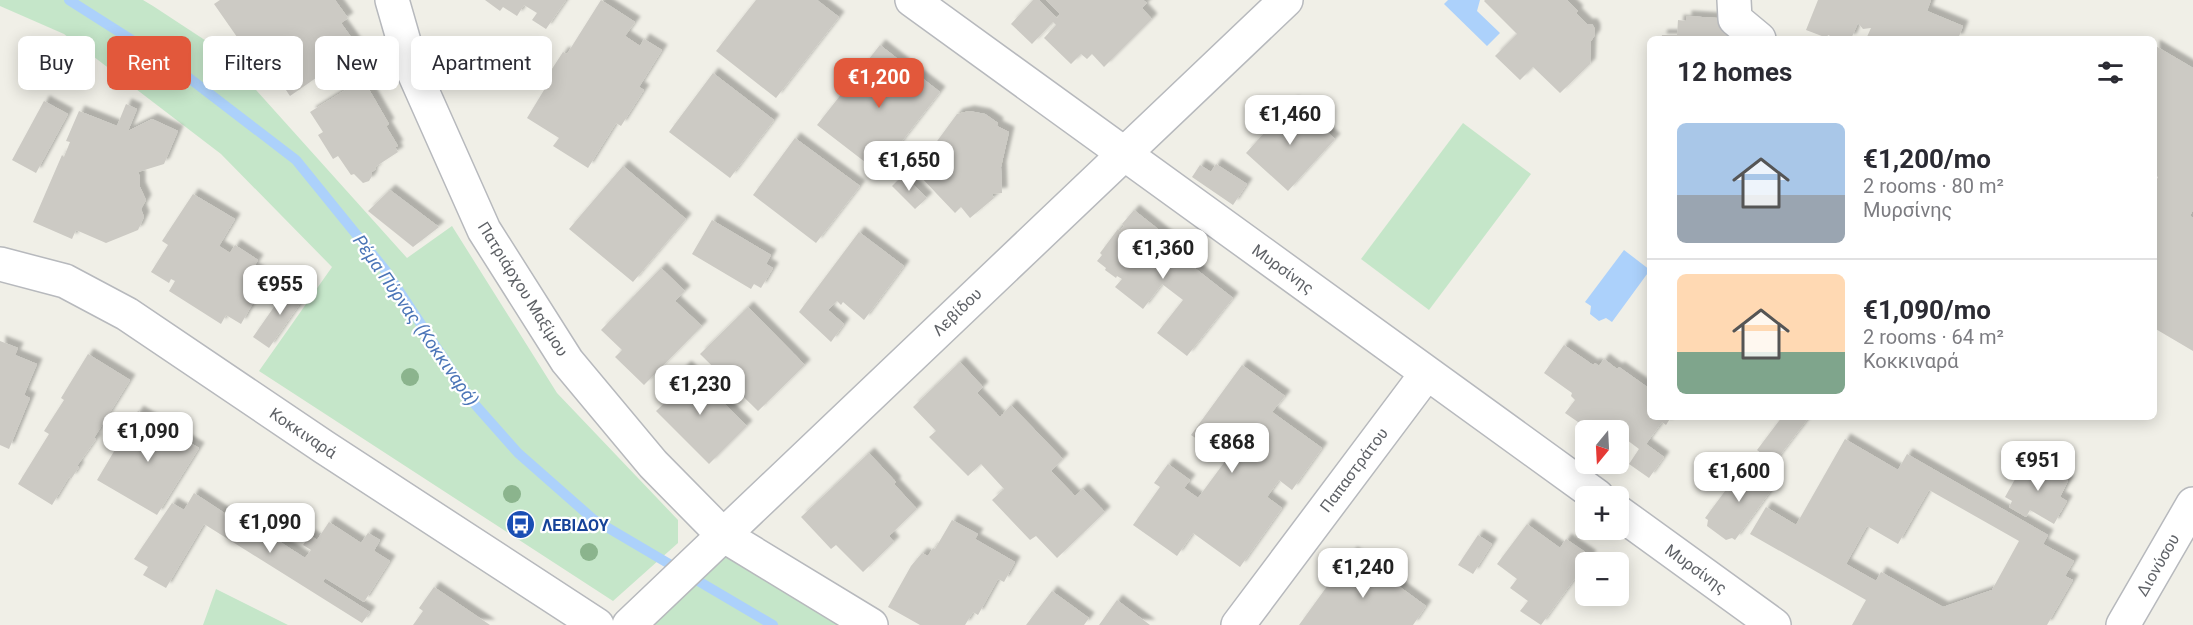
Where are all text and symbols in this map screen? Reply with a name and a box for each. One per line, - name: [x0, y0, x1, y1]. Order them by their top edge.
- chip: Buy: [18, 36, 95, 90]
- chip: Rent: [107, 36, 191, 90]
- chip: Filters: [203, 36, 303, 90]
- chip: New: [315, 36, 399, 90]
- chip: Apartment: [411, 36, 552, 90]
- icon: filters: [2094, 56, 2127, 89]
- text: 12 homes: [1677, 57, 1792, 87]
- pin: €1,200: [830, 58, 928, 109]
- text: €1,200: [848, 65, 910, 89]
- pin: €1,460: [1241, 95, 1339, 146]
- text: €1,460: [1259, 102, 1321, 126]
- pin: €1,650: [860, 141, 958, 192]
- text: €1,200/mo: [1863, 144, 1991, 174]
- icon: home: [1725, 147, 1797, 219]
- text: €1,650: [878, 148, 940, 172]
- text: 2 rooms · 80 m²: [1863, 174, 2004, 198]
- text: Μυρσίνης: [1863, 198, 1952, 222]
- street label: Πατριάρχου Μαξίμου: [474, 218, 572, 360]
- pin: €1,360: [1114, 229, 1212, 280]
- water label: Ρέμα Πύρνας (Κοκκιναρά): [348, 230, 483, 410]
- text: €1,360: [1132, 236, 1194, 260]
- street label: Μυρσίνης: [1249, 240, 1317, 298]
- pin: €955: [244, 265, 316, 316]
- text: €955: [257, 272, 303, 296]
- street label: Λεβίδου: [929, 284, 985, 340]
- text: €1,090/mo: [1863, 295, 1991, 325]
- icon: home: [1725, 298, 1797, 370]
- text: 2 rooms · 64 m²: [1863, 325, 2004, 349]
- text: Κοκκιναρά: [1863, 349, 1959, 373]
- pin: €1,230: [651, 365, 749, 416]
- text: €1,230: [669, 372, 731, 396]
- street label: Κοκκιναρά: [266, 404, 340, 462]
- pin: €1,090: [99, 412, 197, 463]
- text: €1,090: [117, 419, 179, 443]
- north arrow: [1575, 420, 1629, 474]
- map controls: [1575, 420, 1629, 606]
- pin: €868: [1196, 423, 1268, 474]
- street label: Παπαστράτου: [1316, 424, 1392, 516]
- text: €868: [1209, 430, 1255, 454]
- pin: €951: [2002, 441, 2074, 492]
- text: €951: [2015, 448, 2061, 472]
- pin: €1,600: [1690, 452, 1788, 503]
- text: €1,600: [1708, 459, 1770, 483]
- button: +: [1575, 486, 1629, 540]
- pin: €1,090: [221, 503, 319, 554]
- bus stop icon: ΛΕΒΙΔΟΥ: [505, 509, 537, 541]
- text: €1,090: [239, 510, 301, 534]
- place label: ΛΕΒΙΔΟΥ: [542, 516, 609, 535]
- street label: Διονύσου: [2133, 530, 2183, 600]
- street label: Μυρσίνης: [1662, 540, 1730, 598]
- pin: €1,240: [1314, 548, 1412, 599]
- button: −: [1575, 552, 1629, 606]
- text: €1,240: [1332, 555, 1394, 579]

